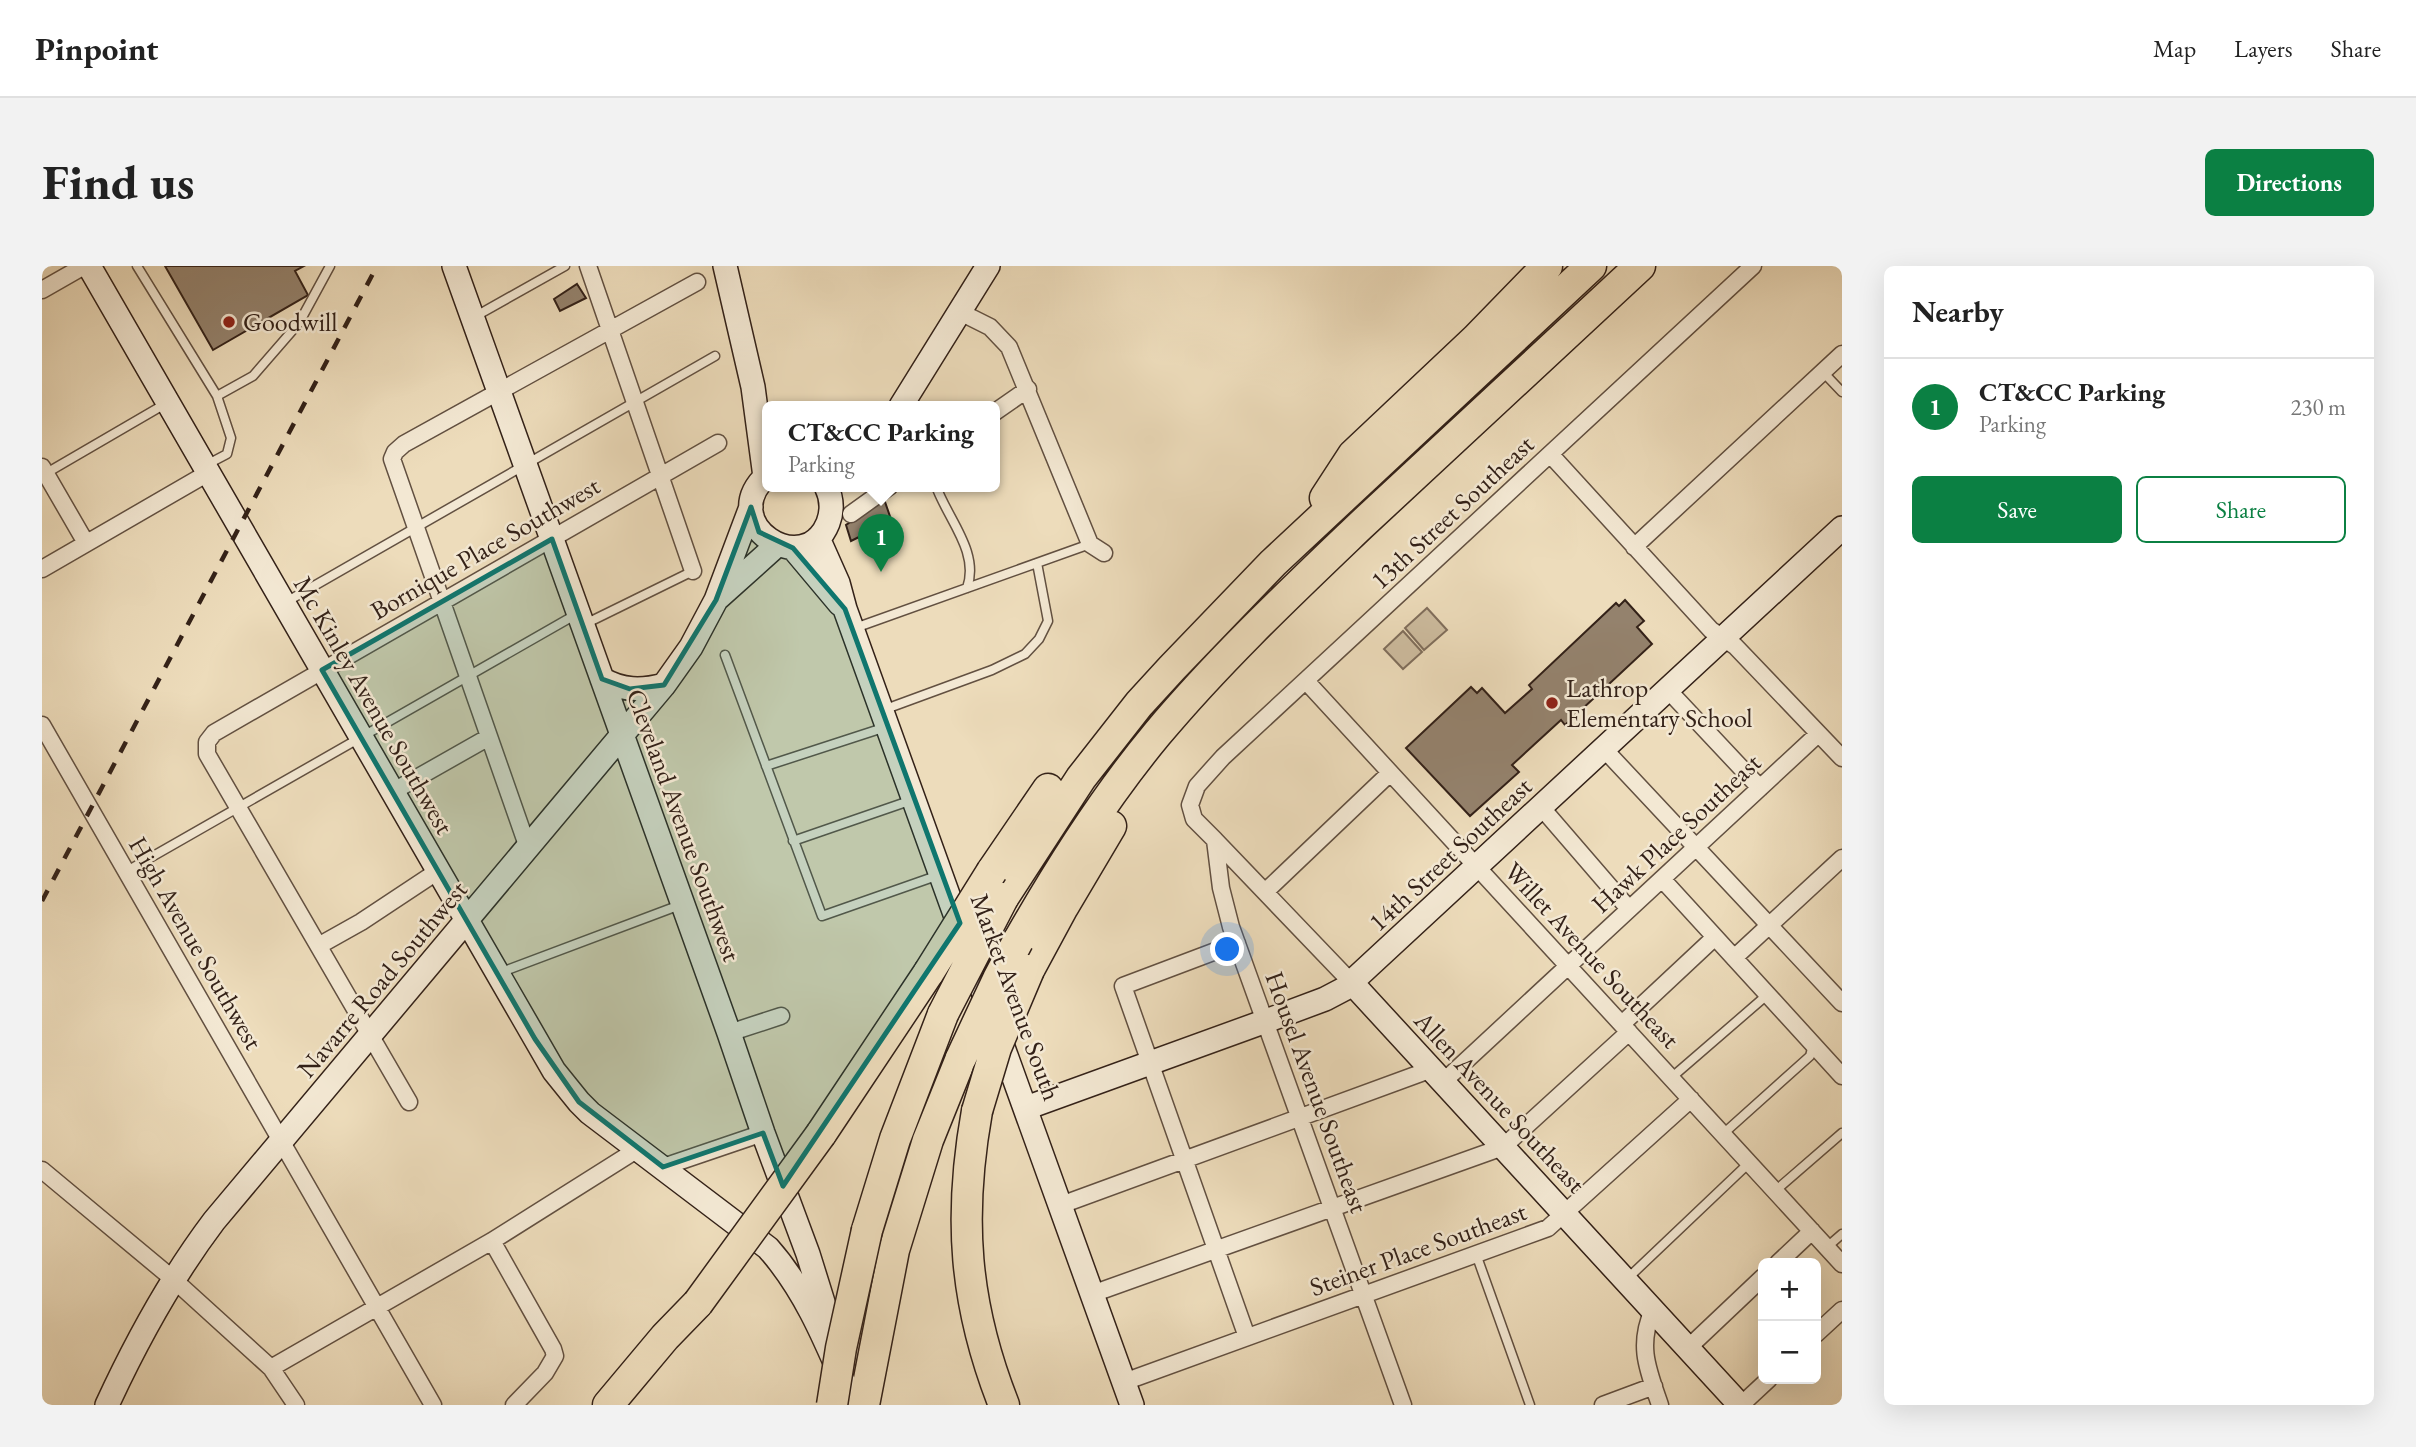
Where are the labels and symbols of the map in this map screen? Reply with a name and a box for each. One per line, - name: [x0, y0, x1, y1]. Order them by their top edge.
- place label: Goodwill: [243, 305, 338, 339]
- marker: Goodwill: [221, 314, 237, 330]
- street label: 13th Street Southeast: [1363, 427, 1541, 597]
- street label: Bornique Place Southwest: [364, 468, 606, 628]
- pin: 1: [858, 514, 904, 572]
- street label: Mc Kinley Avenue Southwest: [286, 570, 462, 840]
- place label: Lathrop Elementary School: [1566, 671, 1753, 735]
- street label: Cleveland Avenue Southwest: [619, 684, 749, 966]
- marker: Lathrop Elementary School: [1544, 695, 1560, 711]
- street label: Hawk Place Southeast: [1584, 746, 1768, 920]
- street label: 14th Street Southeast: [1361, 769, 1539, 939]
- street label: High Avenue Southwest: [121, 830, 271, 1056]
- street label: Willet Avenue Southeast: [1497, 855, 1687, 1055]
- street label: Navarre Road Southwest: [289, 873, 475, 1085]
- street label: Market Avenue South: [963, 889, 1069, 1105]
- your location: [1210, 932, 1244, 966]
- street label: Housel Avenue Southeast: [1257, 966, 1377, 1218]
- street label: Allen Avenue Southeast: [1406, 1003, 1593, 1200]
- street label: Steiner Place Southeast: [1305, 1194, 1531, 1304]

